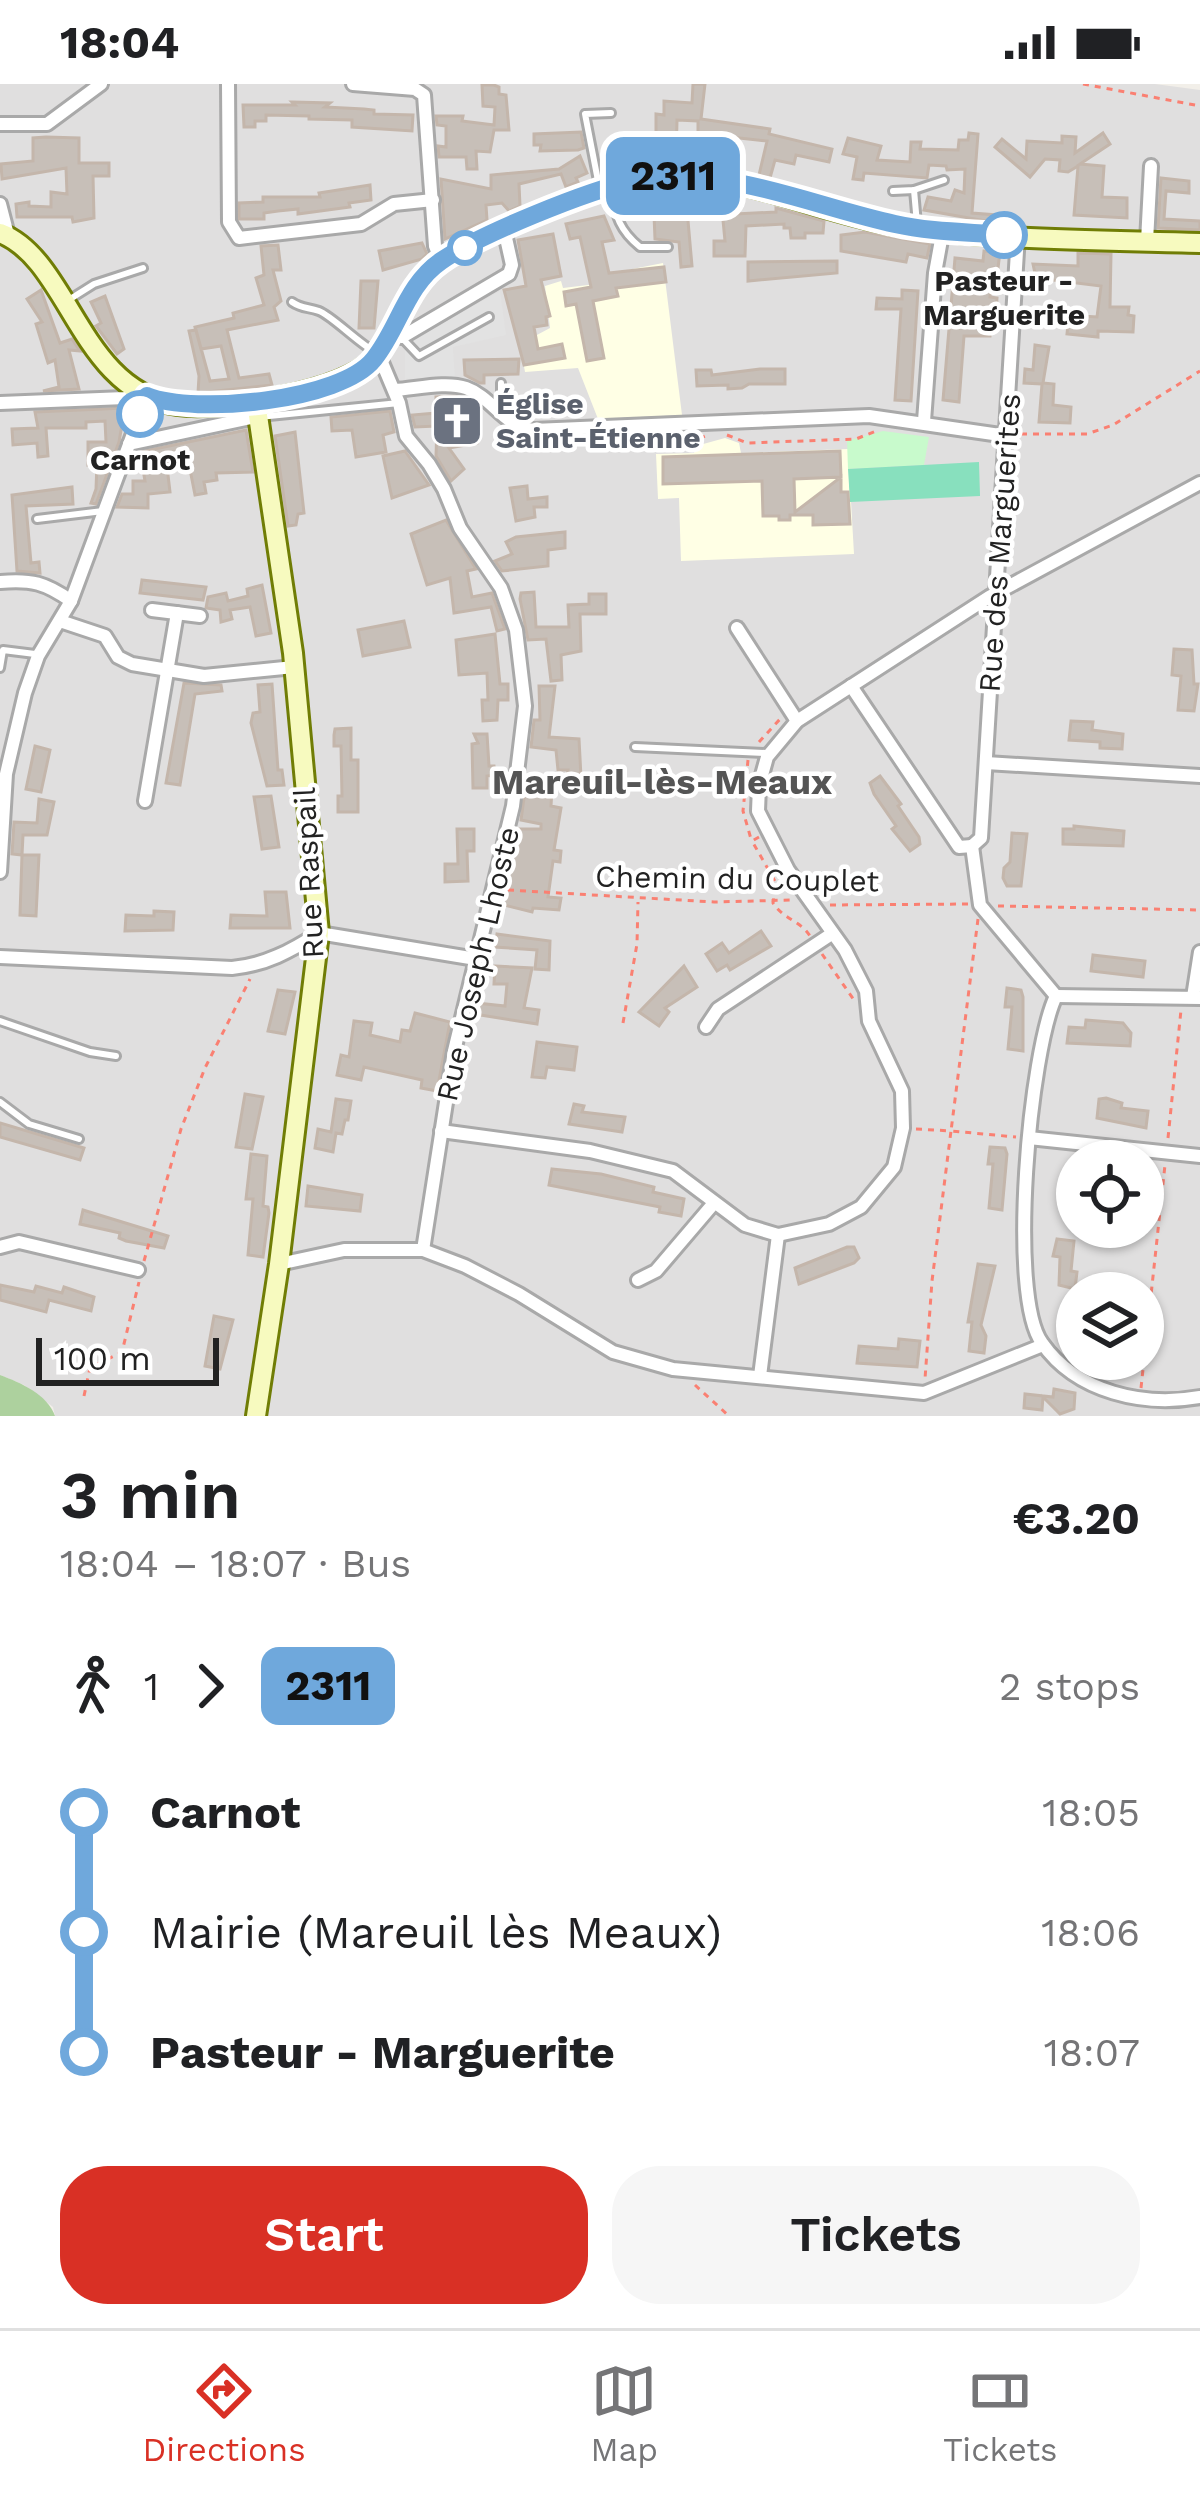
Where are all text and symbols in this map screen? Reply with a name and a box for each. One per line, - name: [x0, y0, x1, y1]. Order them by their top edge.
- text: 18:04: [60, 16, 179, 69]
- line badge: 2311: [589, 137, 757, 215]
- text: 2311: [630, 151, 716, 200]
- marker: Pasteur - Marguerite: [982, 213, 1026, 257]
- unlabelled marker: [449, 232, 481, 264]
- place label: Pasteur - Marguerite: [923, 263, 1085, 332]
- place label: Église Saint-Étienne: [496, 386, 701, 455]
- marker: Carnot: [118, 392, 162, 436]
- street label: Rue des Marguerites: [972, 392, 1027, 694]
- church icon: Église Saint-Étienne: [429, 393, 485, 449]
- place label: Carnot: [90, 442, 190, 477]
- district label: Mareuil-lès-Meaux: [492, 761, 832, 803]
- street label: Rue Raspail: [287, 787, 330, 960]
- street label: Rue Joseph Lhoste: [429, 823, 526, 1105]
- street label: Chemin du Couplet: [595, 859, 880, 898]
- map controls: [1056, 1140, 1164, 1380]
- button: locate: [1056, 1140, 1164, 1248]
- button: layers: [1056, 1272, 1164, 1380]
- scale bar: [36, 1332, 219, 1385]
- text: 100 m: [54, 1339, 151, 1378]
- text: 3 min: [60, 1457, 241, 1534]
- text: €3.20: [1013, 1492, 1140, 1545]
- text: 18:04 – 18:07 · Bus: [60, 1541, 411, 1586]
- icon: walk: [60, 1653, 126, 1719]
- icon: forward: [177, 1653, 243, 1719]
- text: 2311: [285, 1661, 371, 1710]
- text: 1: [144, 1664, 159, 1709]
- text: 2 stops: [999, 1664, 1140, 1709]
- text: Carnot: [150, 1786, 300, 1839]
- text: 18:05: [1042, 1790, 1140, 1835]
- text: Mairie (Mareuil lès Meaux): [150, 1906, 722, 1959]
- text: 18:06: [1041, 1910, 1140, 1955]
- text: Pasteur - Marguerite: [150, 2026, 615, 2079]
- text: 18:07: [1044, 2030, 1140, 2075]
- button: Start: [60, 2166, 588, 2304]
- button: Tickets: [612, 2166, 1140, 2304]
- tab: Directions: [143, 2358, 306, 2469]
- tab: Map: [591, 2358, 658, 2469]
- tab: Tickets: [943, 2358, 1058, 2469]

